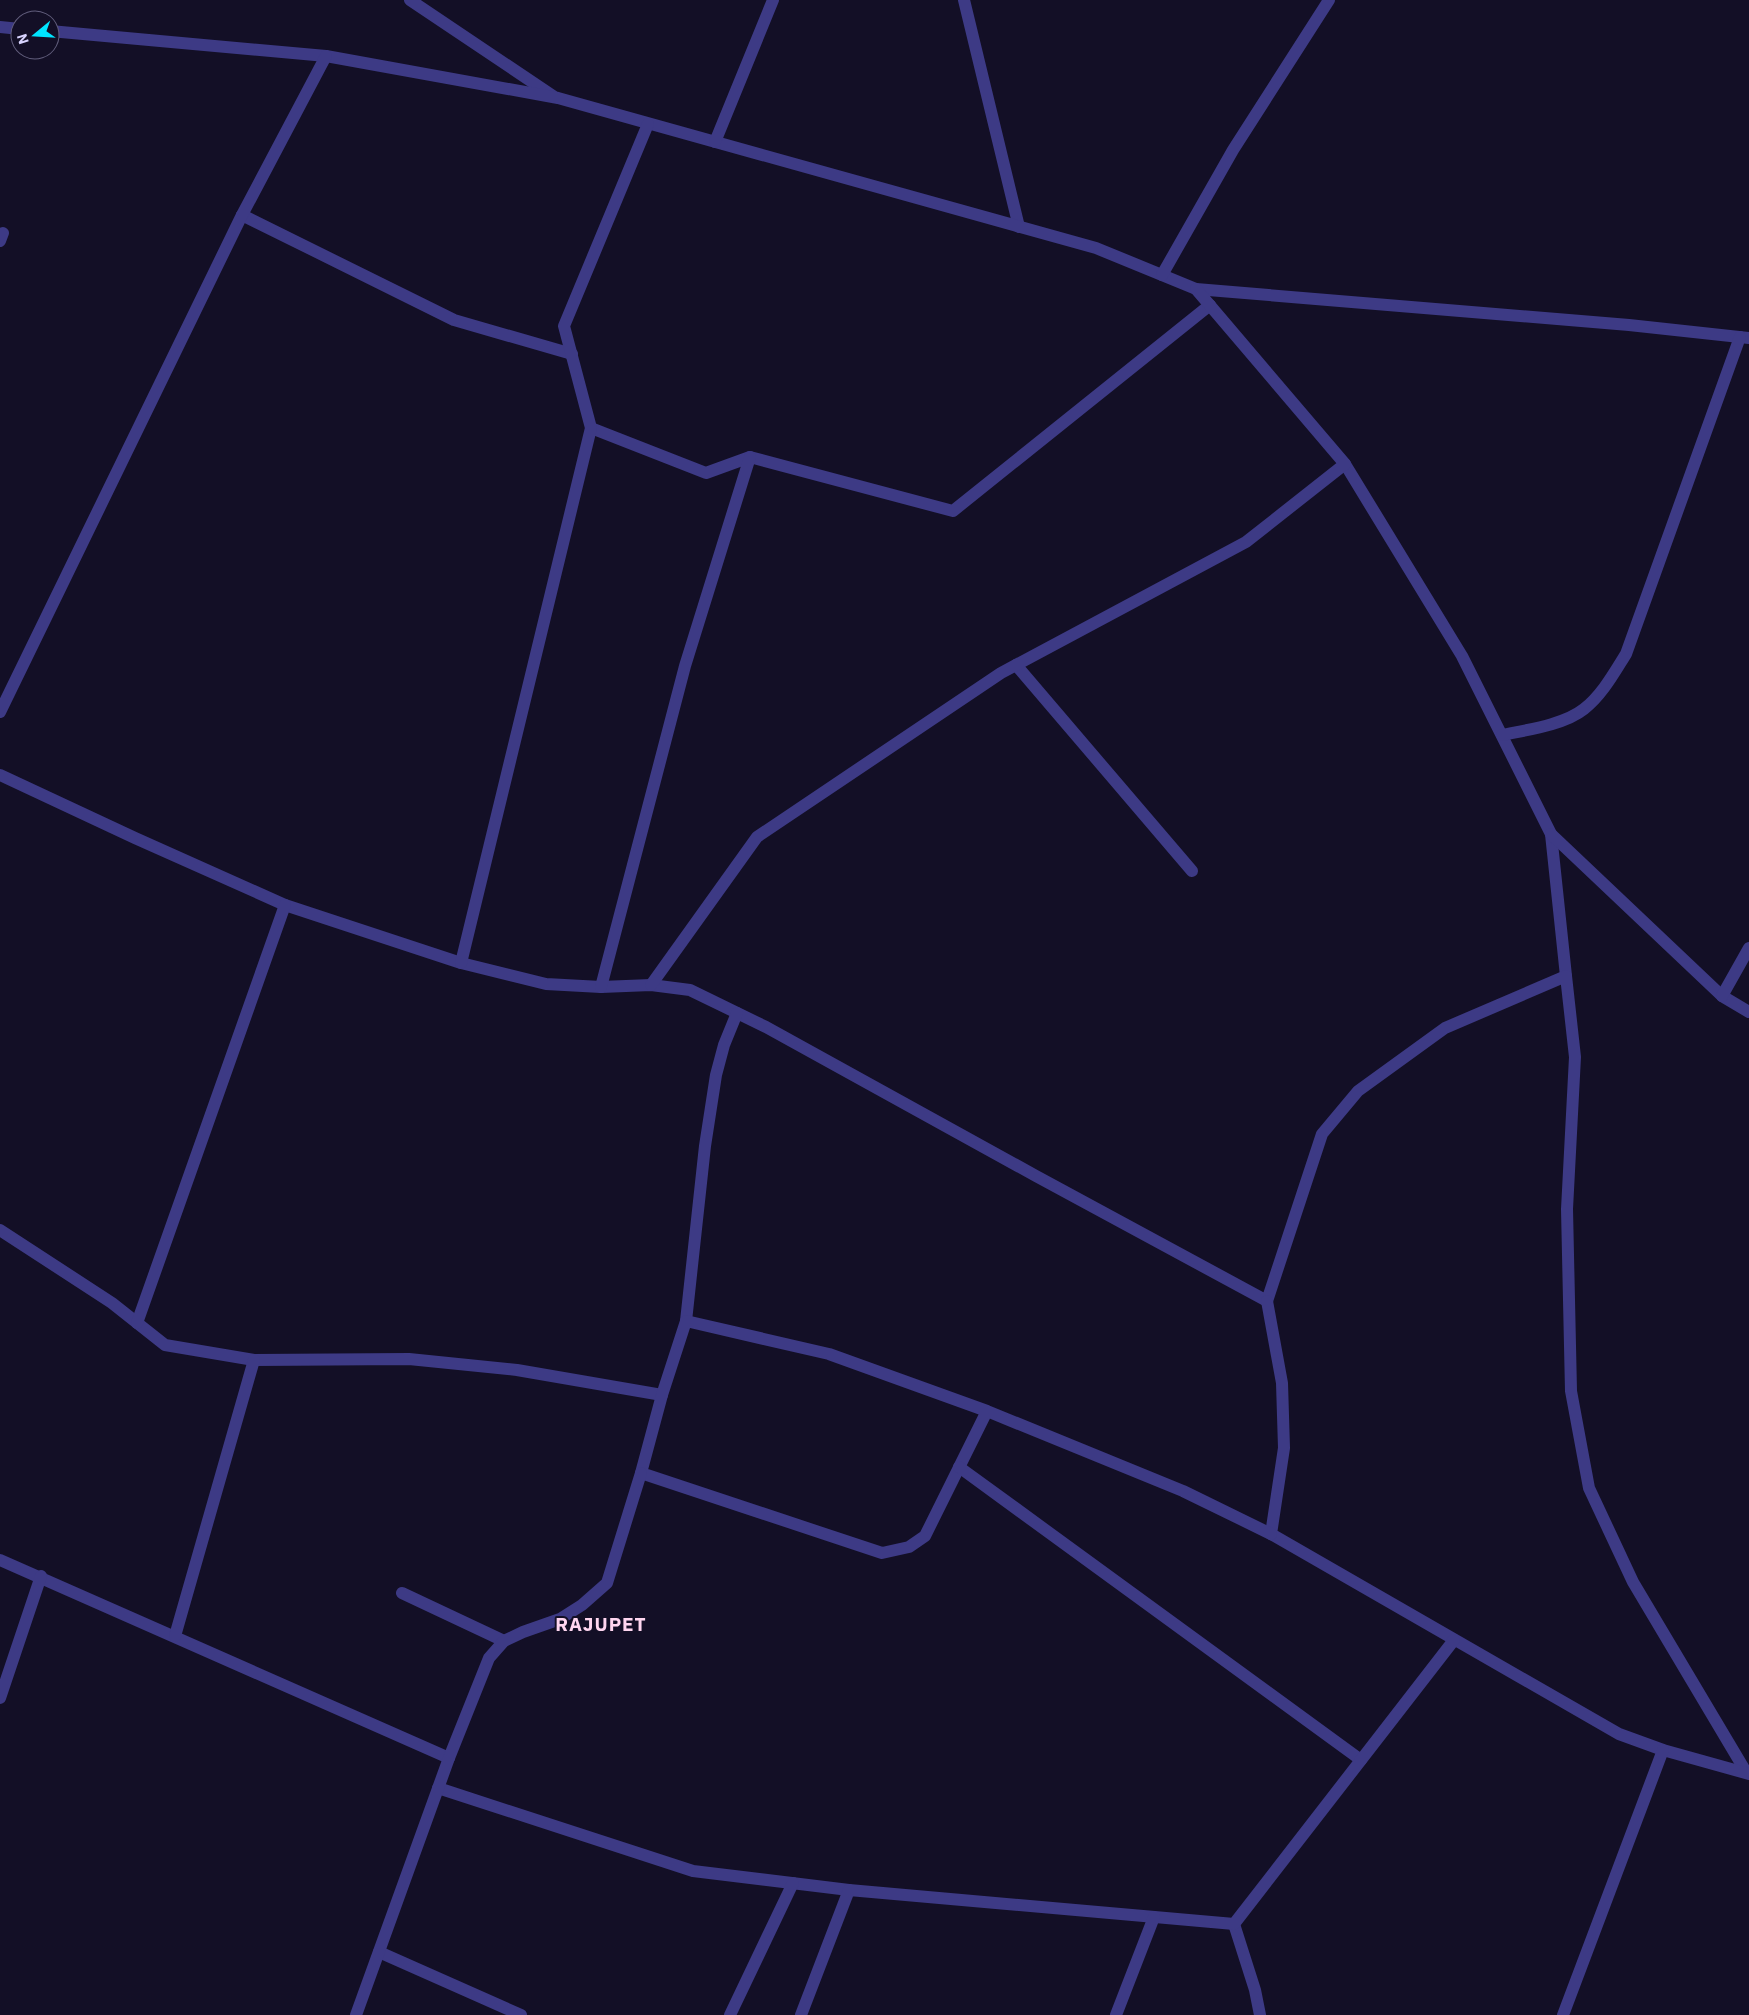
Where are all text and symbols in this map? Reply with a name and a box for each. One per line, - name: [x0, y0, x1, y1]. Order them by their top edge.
- north arrow: [10, 10, 60, 60]
- text: N: [13, 31, 33, 47]
- district label: RAJUPET: [555, 1612, 647, 1636]

